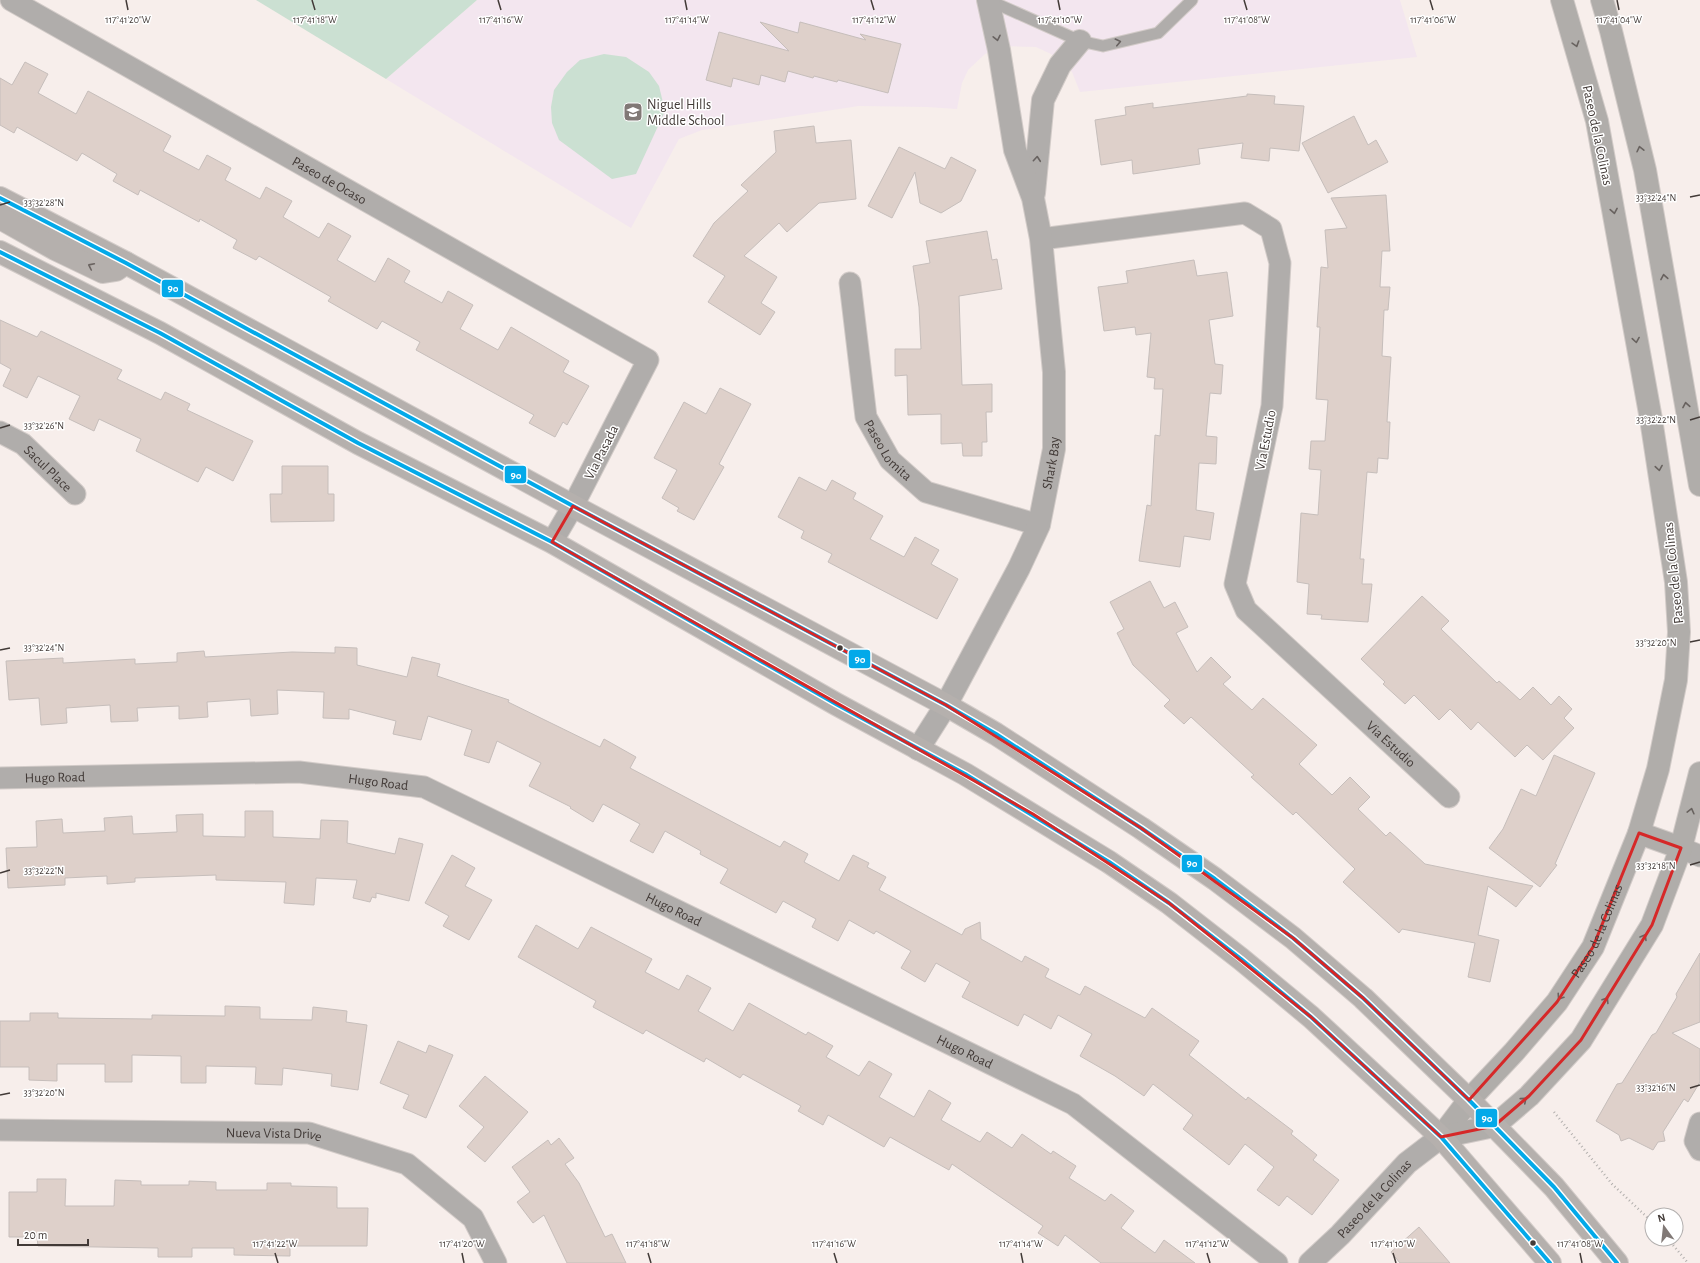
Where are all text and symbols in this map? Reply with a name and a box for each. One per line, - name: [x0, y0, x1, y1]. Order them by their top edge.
- text: 117°41'20"W: [105, 15, 151, 25]
- text: 117°41'18"W: [293, 15, 337, 25]
- text: 117°41'16"W: [479, 15, 523, 25]
- text: 117°41'14"W: [665, 15, 709, 25]
- text: 117°41'12"W: [852, 15, 896, 25]
- text: 117°41'10"W: [1038, 15, 1082, 25]
- text: 117°41'08"W: [1224, 15, 1270, 25]
- text: 117°41'06"W: [1410, 15, 1456, 25]
- text: 117°41'04"W: [1596, 15, 1642, 25]
- one-way arrow: [992, 35, 1000, 41]
- one-way arrow: [1115, 39, 1121, 47]
- one-way arrow: [1571, 40, 1580, 47]
- street label: Paseo de la Colinas: [1580, 84, 1614, 187]
- place label: Niguel Hills Middle School: [647, 98, 724, 128]
- school or university icon: Niguel Hills Middle School: [622, 101, 644, 123]
- one-way arrow: [1637, 146, 1645, 152]
- street label: Paseo de Ocaso: [290, 154, 369, 208]
- one-way arrow: [1032, 156, 1041, 162]
- text: 33°32'24"N: [1636, 193, 1676, 203]
- text: 33°32'28"N: [24, 198, 64, 208]
- one-way arrow: [1609, 208, 1618, 215]
- one-way arrow: [87, 263, 95, 271]
- one-way arrow: [1660, 274, 1669, 280]
- line badge: 90: [161, 279, 184, 298]
- text: 90: [167, 283, 179, 294]
- one-way arrow: [1631, 336, 1640, 343]
- one-way arrow: [1682, 402, 1691, 408]
- street label: Via Estudio: [1253, 409, 1279, 472]
- text: 33°32'22"N: [1636, 415, 1676, 425]
- street label: Paseo Lomita: [861, 418, 914, 484]
- text: 33°32'26"N: [24, 421, 64, 431]
- street label: Via Pasada: [582, 423, 622, 482]
- street label: Shark Bay: [1040, 437, 1062, 491]
- street label: Sacul Place: [21, 443, 74, 495]
- line badge: 90: [504, 465, 527, 484]
- one-way arrow: [1654, 465, 1663, 471]
- text: 90: [510, 470, 522, 481]
- street label: Paseo de la Colinas: [1662, 521, 1686, 624]
- text: 33°32'20"N: [1636, 638, 1676, 648]
- text: 33°32'24"N: [24, 643, 64, 653]
- unlabelled marker: [835, 643, 845, 653]
- line badge: 90: [848, 649, 871, 669]
- text: 90: [854, 654, 866, 665]
- street label: Via Estudio: [1363, 719, 1418, 770]
- street label: Hugo Road: [25, 770, 85, 786]
- street label: Hugo Road: [347, 772, 409, 793]
- one-way arrow: [1686, 807, 1694, 814]
- line badge: 90: [1181, 854, 1203, 873]
- text: 90: [1186, 858, 1198, 869]
- text: 33°32'18"N: [1636, 861, 1676, 871]
- text: 33°32'22"N: [24, 866, 64, 876]
- street label: Paseo de la Colinas: [1569, 882, 1626, 981]
- street label: Hugo Road: [643, 890, 704, 929]
- one-way arrow: [1640, 934, 1647, 941]
- one-way arrow: [1557, 993, 1565, 1000]
- one-way arrow: [1601, 997, 1609, 1004]
- street label: Hugo Road: [934, 1033, 995, 1072]
- text: 33°32'16"N: [1636, 1083, 1676, 1093]
- text: 33°32'20"N: [24, 1088, 64, 1098]
- one-way arrow: [1519, 1098, 1526, 1105]
- line badge: 90: [1475, 1108, 1498, 1128]
- text: 90: [1481, 1113, 1493, 1124]
- street label: Nueva Vista Drive: [226, 1126, 323, 1145]
- street label: Paseo de la Colinas: [1335, 1157, 1414, 1241]
- north arrow: [1644, 1207, 1684, 1247]
- text: N: [1656, 1212, 1667, 1224]
- scale bar: [18, 1221, 88, 1247]
- text: 20 m: [24, 1229, 47, 1241]
- unlabelled marker: [1528, 1238, 1538, 1248]
- text: 117°41'22"W: [253, 1239, 297, 1249]
- text: 117°41'20"W: [439, 1239, 485, 1249]
- text: 117°41'18"W: [626, 1239, 670, 1249]
- text: 117°41'16"W: [812, 1239, 856, 1249]
- text: 117°41'14"W: [999, 1239, 1043, 1249]
- text: 117°41'12"W: [1185, 1239, 1229, 1249]
- text: 117°41'10"W: [1371, 1239, 1415, 1249]
- text: 117°41'08"W: [1557, 1239, 1603, 1249]

